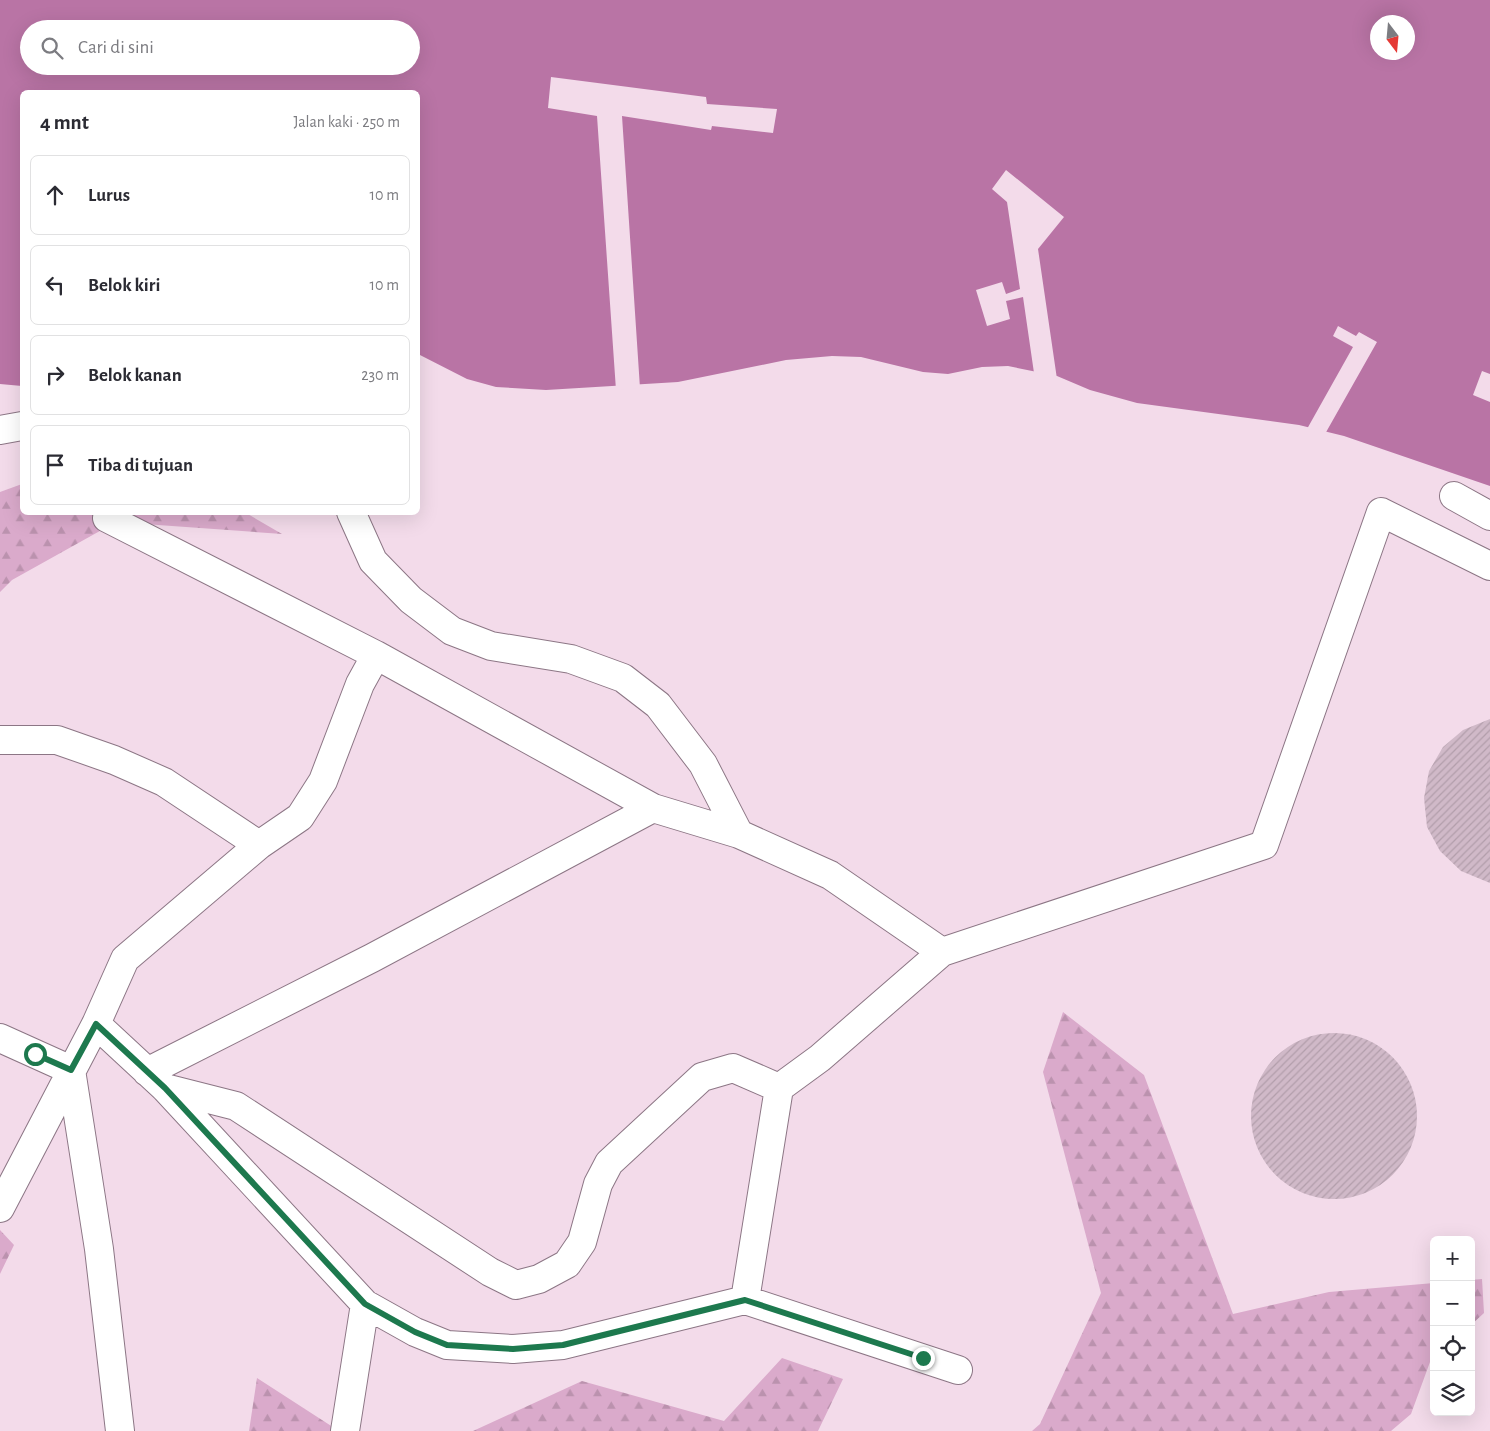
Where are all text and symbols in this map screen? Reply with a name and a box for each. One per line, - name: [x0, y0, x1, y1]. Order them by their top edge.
- north arrow: [1370, 15, 1415, 60]
- search box: [20, 20, 420, 75]
- icon: search: [38, 34, 66, 62]
- text: Cari di sini: [78, 38, 154, 57]
- text: 4 mnt: [40, 112, 89, 133]
- text: Jalan kaki · 250 m: [294, 114, 400, 130]
- icon: ahead: [41, 181, 69, 209]
- text: Lurus: [88, 186, 130, 205]
- text: 10 m: [370, 187, 399, 203]
- icon: left: [41, 271, 69, 299]
- text: Belok kiri: [88, 276, 160, 295]
- text: 10 m: [370, 277, 399, 293]
- icon: right: [41, 361, 69, 389]
- text: Belok kanan: [88, 366, 182, 385]
- text: 230 m: [361, 367, 399, 383]
- icon: arrive: [41, 451, 69, 479]
- text: Tiba di tujuan: [88, 456, 193, 475]
- route start: [24, 1043, 47, 1066]
- map controls: [1430, 1236, 1475, 1416]
- button: +: [1430, 1236, 1475, 1281]
- button: −: [1430, 1281, 1475, 1326]
- button: locate: [1430, 1326, 1475, 1371]
- route end: [912, 1347, 935, 1370]
- button: layers: [1430, 1371, 1475, 1416]

